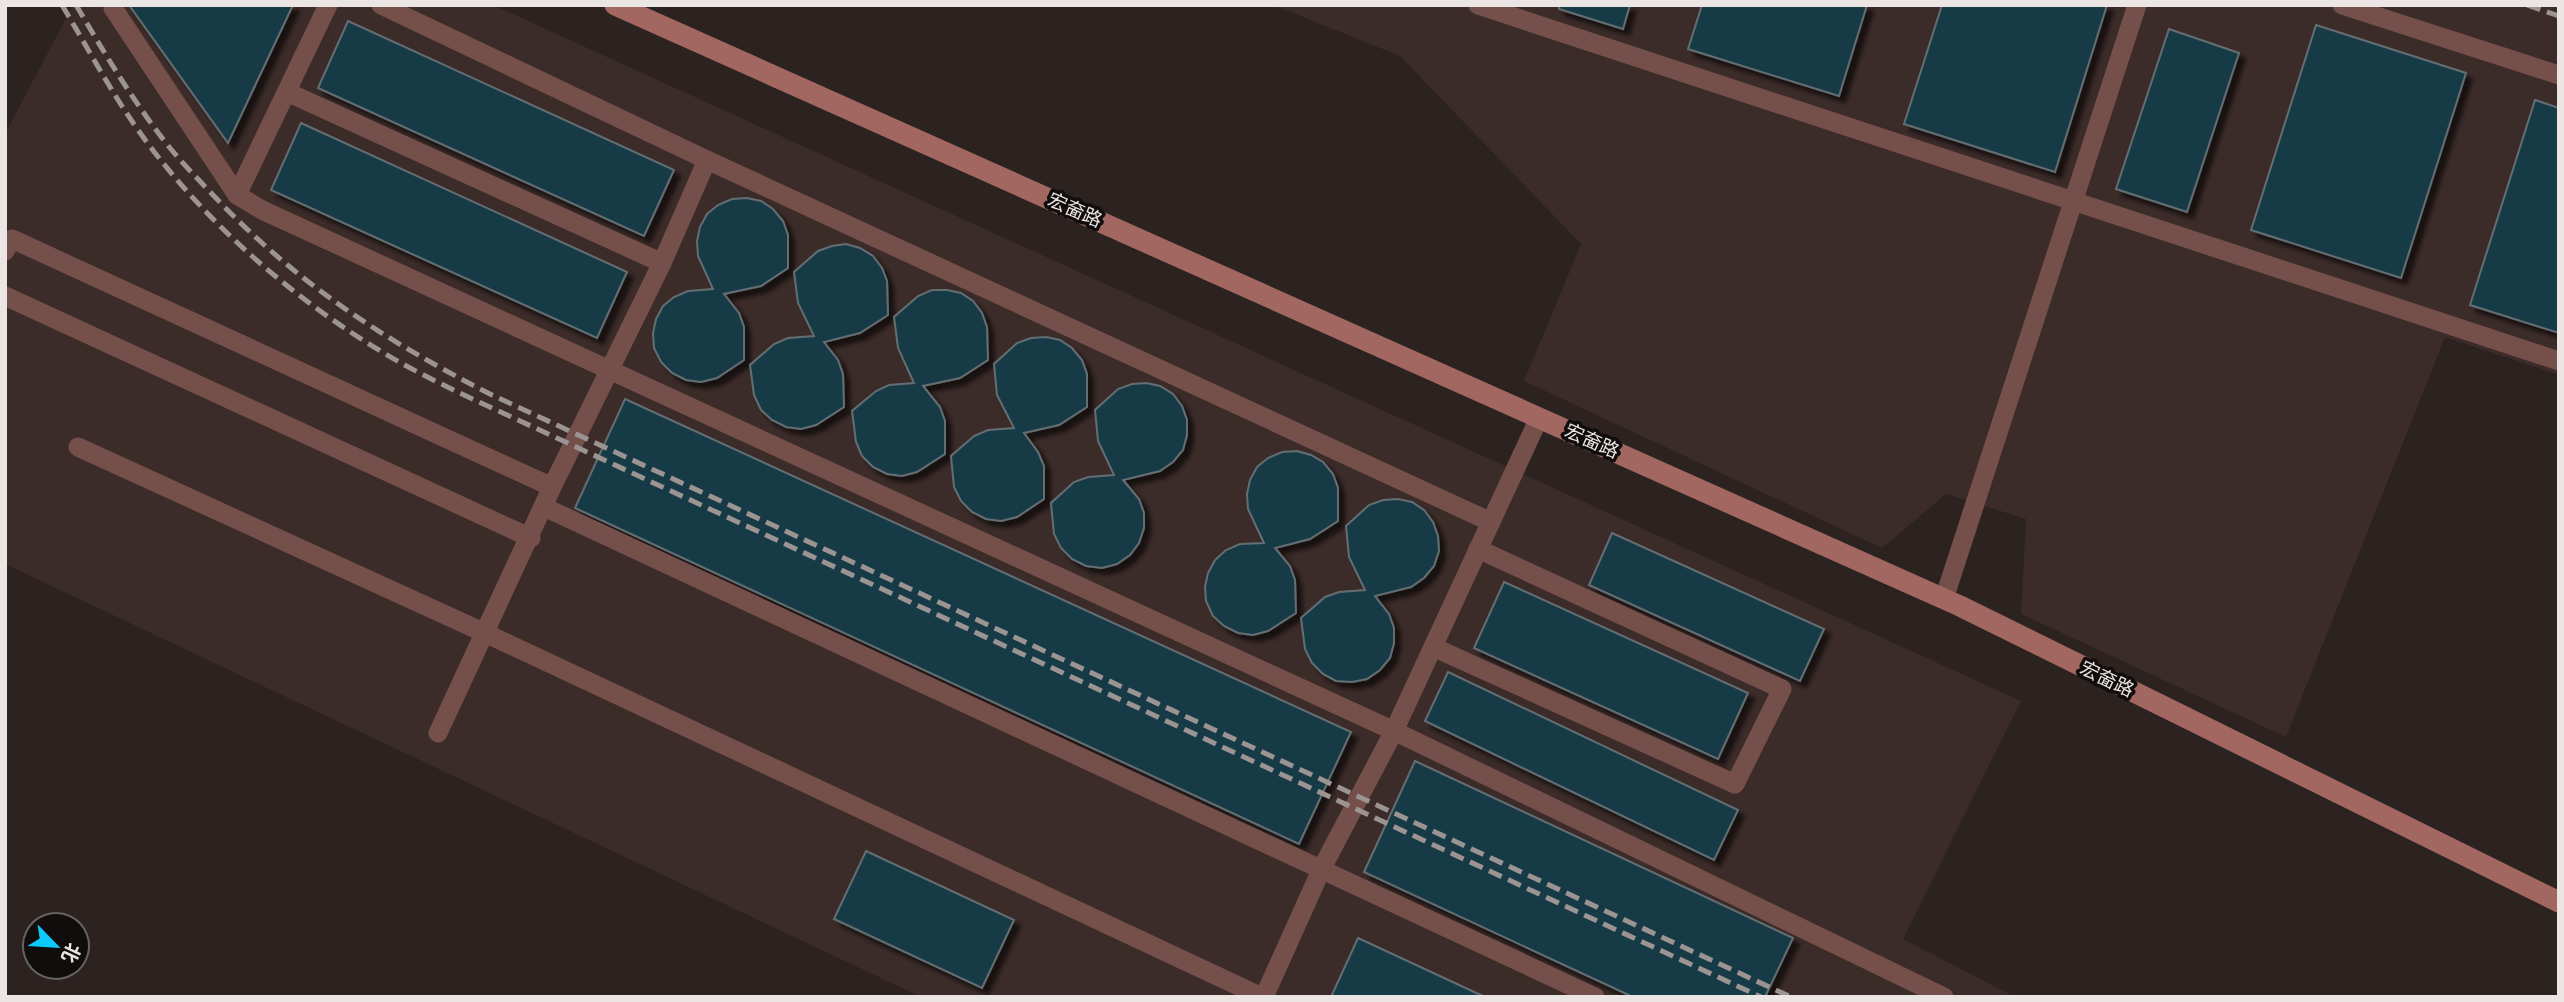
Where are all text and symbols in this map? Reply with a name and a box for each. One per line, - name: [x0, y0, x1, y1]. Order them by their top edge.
- street label: 宏奤路: [1045, 189, 1105, 231]
- street label: 宏奤路: [1562, 420, 1622, 462]
- street label: 宏奤路: [2077, 657, 2137, 701]
- north arrow: [21, 911, 91, 981]
- text: 北: [57, 940, 84, 966]

